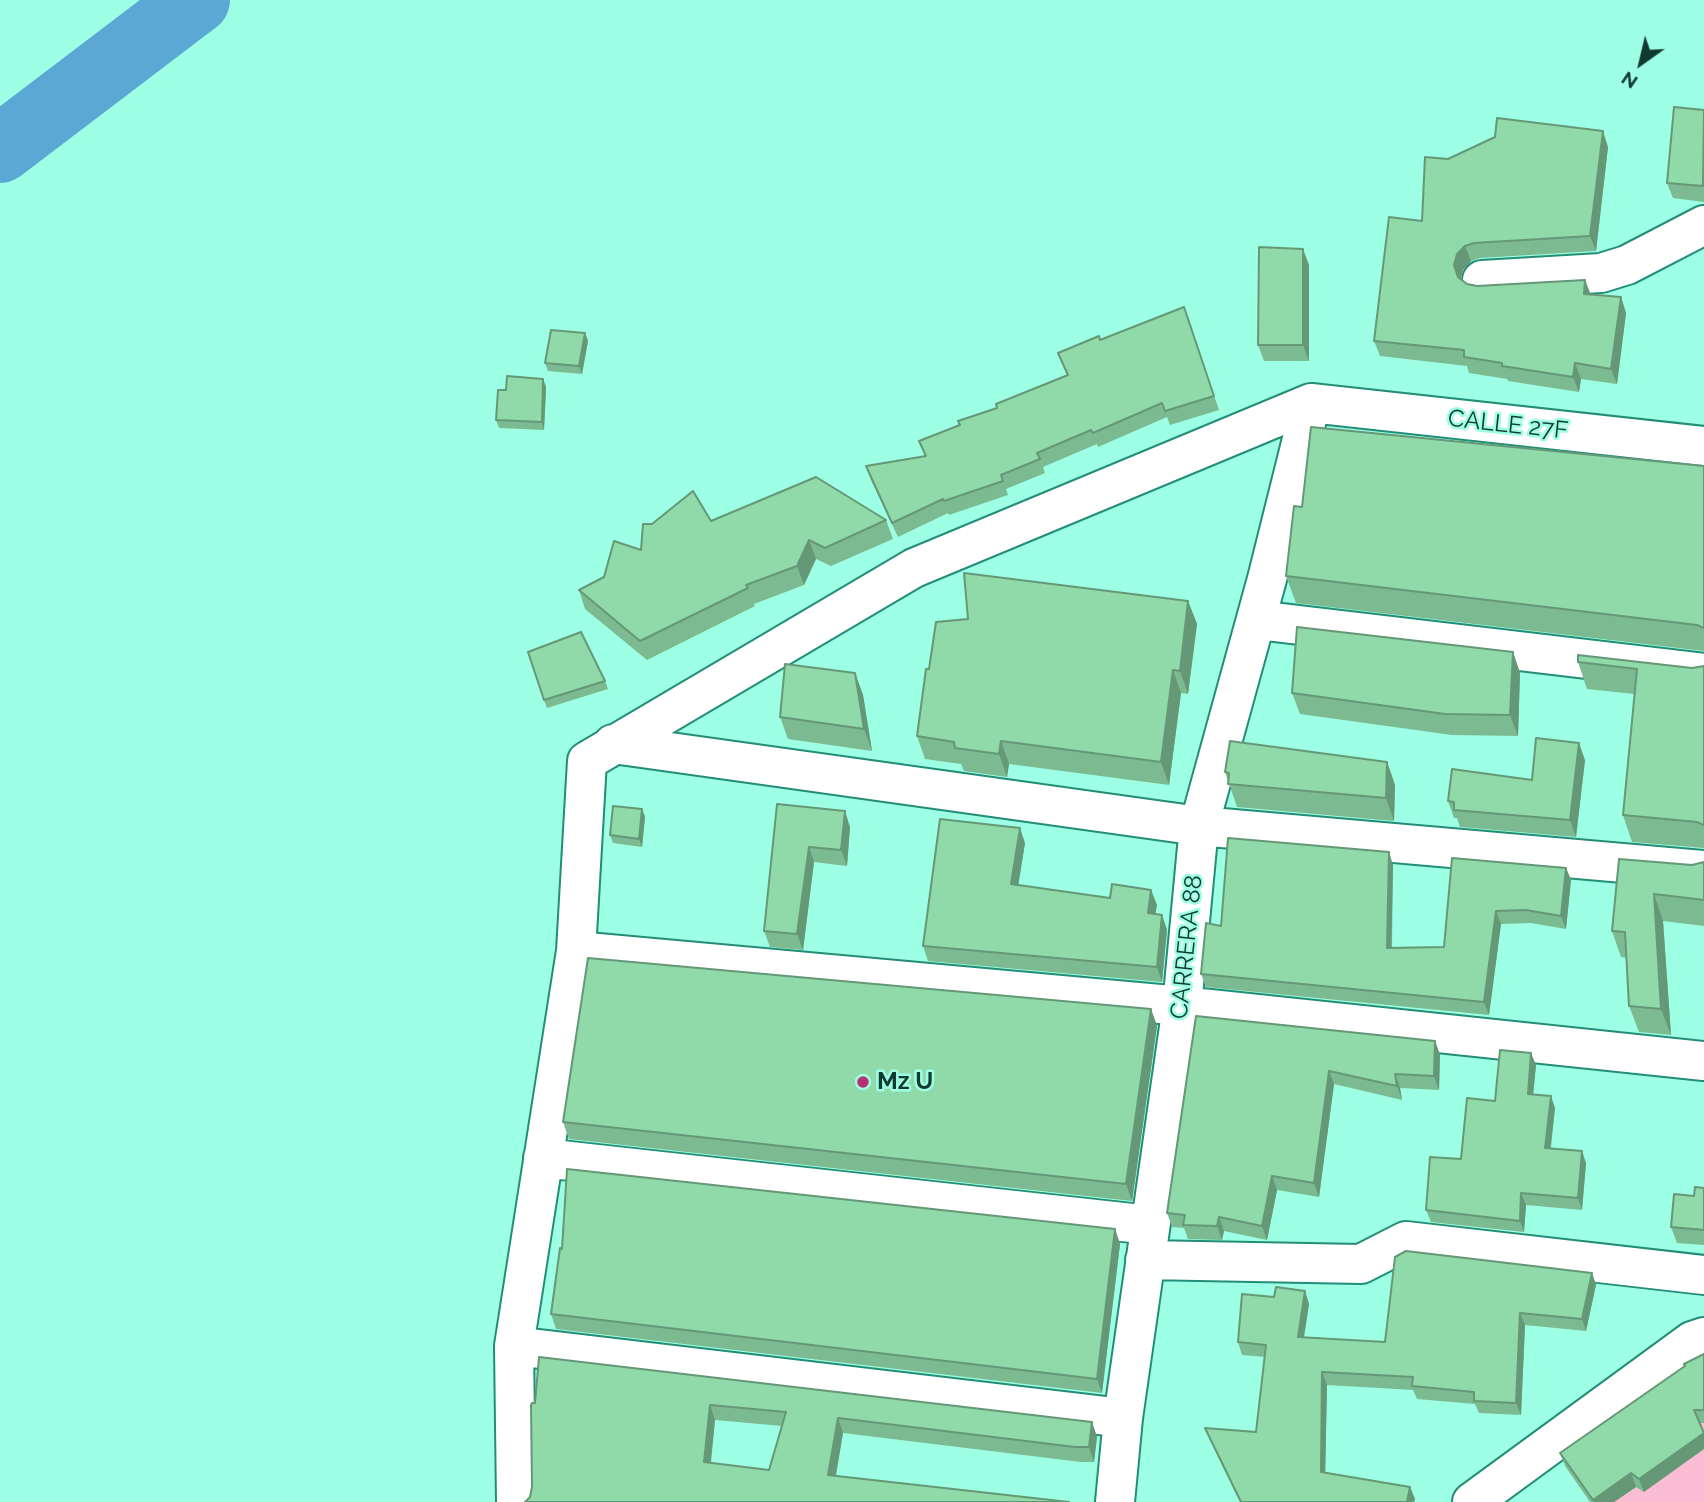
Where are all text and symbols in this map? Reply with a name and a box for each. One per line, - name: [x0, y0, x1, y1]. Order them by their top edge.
- north arrow: [1606, 28, 1676, 98]
- text: N: [1617, 67, 1641, 94]
- street label: CALLE 27F: [1447, 404, 1569, 446]
- street label: CARRERA 88: [1165, 873, 1209, 1021]
- place label: Mz U: [877, 1068, 933, 1096]
- marker: Mz U: [855, 1074, 871, 1090]

